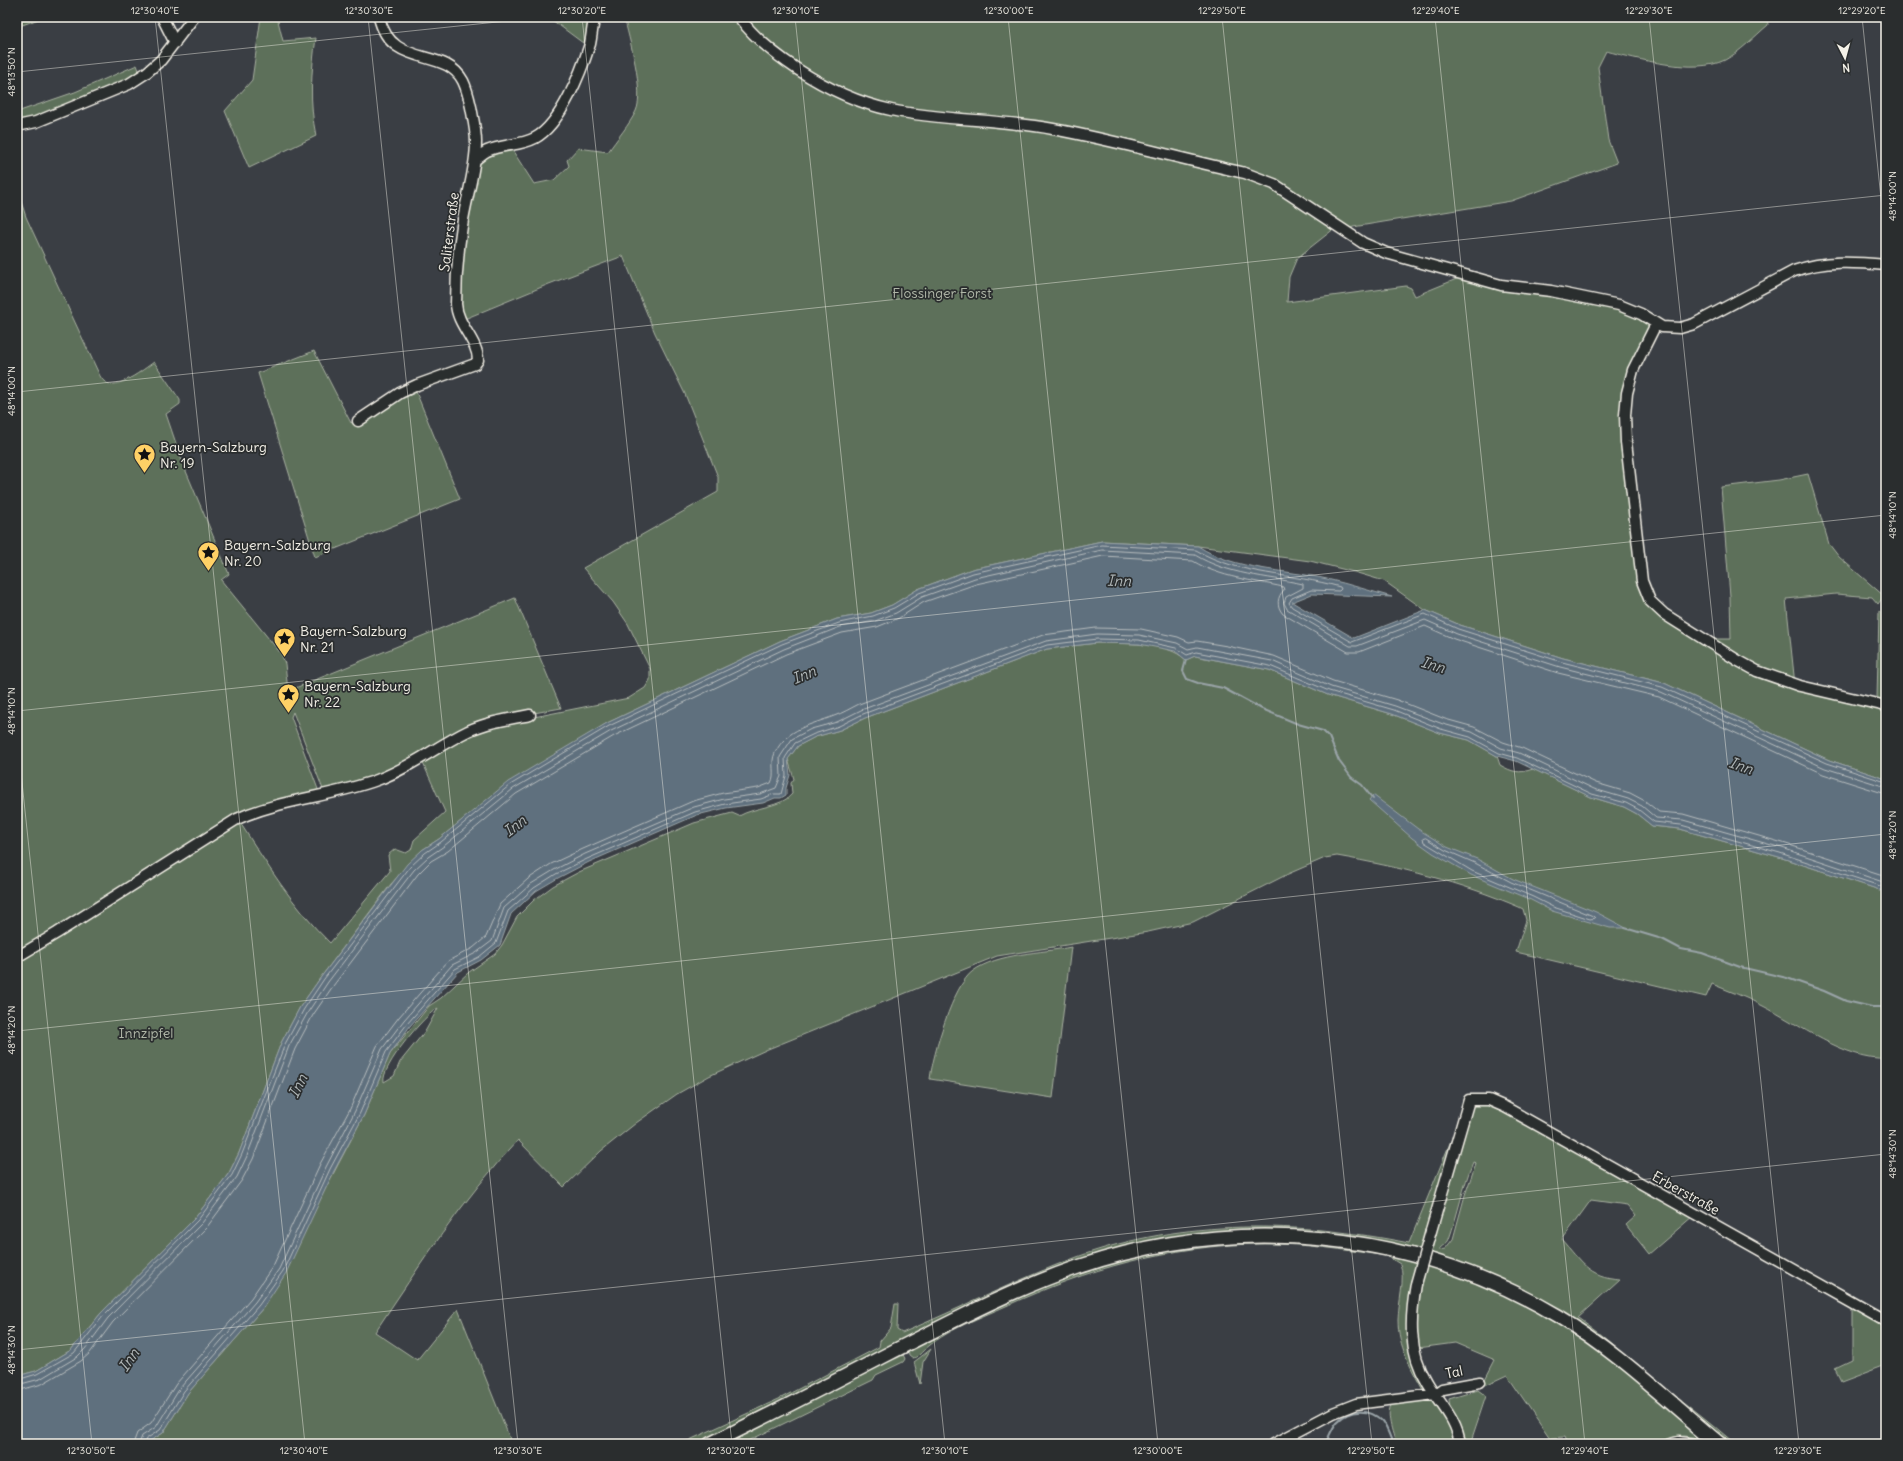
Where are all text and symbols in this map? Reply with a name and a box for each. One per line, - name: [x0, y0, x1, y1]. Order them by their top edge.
- text: 12°30'40"E: [131, 4, 179, 17]
- text: 12°30'30"E: [345, 4, 393, 17]
- text: 12°30'20"E: [558, 4, 606, 17]
- text: 12°30'10"E: [773, 4, 820, 17]
- text: 12°30'00"E: [984, 4, 1034, 17]
- text: 12°29'50"E: [1198, 4, 1246, 17]
- text: 12°29'40"E: [1412, 4, 1460, 17]
- text: 12°29'30"E: [1625, 4, 1673, 17]
- text: 12°29'20"E: [1838, 4, 1886, 17]
- north arrow: [1825, 38, 1865, 78]
- text: 48°13'50"N: [5, 47, 18, 97]
- text: N: [1842, 61, 1851, 75]
- text: 48°14'00"N: [1886, 171, 1899, 221]
- street label: Saliterstraße: [435, 191, 463, 273]
- park label: Flossinger Forst: [892, 284, 992, 302]
- text: 48°14'00"N: [5, 366, 18, 416]
- place label: Bayern-Salzburg Nr. 19: [160, 438, 267, 472]
- place icon: Bayern-Salzburg Nr. 19: [132, 442, 158, 475]
- text: 48°14'10"N: [1886, 491, 1899, 539]
- place label: Bayern-Salzburg Nr. 20: [224, 536, 331, 570]
- place icon: Bayern-Salzburg Nr. 20: [196, 540, 222, 573]
- water label: Inn: [1107, 571, 1131, 590]
- place label: Bayern-Salzburg Nr. 21: [300, 622, 407, 656]
- place icon: Bayern-Salzburg Nr. 21: [272, 626, 298, 659]
- water label: Inn: [1419, 652, 1447, 677]
- water label: Inn: [789, 661, 819, 688]
- place label: Bayern-Salzburg Nr. 22: [304, 677, 411, 711]
- place icon: Bayern-Salzburg Nr. 22: [275, 681, 301, 714]
- text: 48°14'10"N: [5, 687, 18, 735]
- water label: Inn: [1727, 753, 1756, 778]
- water label: Inn: [499, 811, 530, 840]
- text: 48°14'20"N: [1886, 811, 1899, 859]
- text: 48°14'20"N: [5, 1006, 18, 1054]
- park label: Innzipfel: [119, 1024, 173, 1042]
- water label: Inn: [284, 1071, 311, 1101]
- text: 48°14'30"N: [1886, 1129, 1899, 1179]
- street label: Erberstraße: [1649, 1167, 1723, 1219]
- text: 48°14'30"N: [5, 1325, 18, 1375]
- water label: Inn: [114, 1344, 143, 1375]
- street label: Tal: [1444, 1361, 1464, 1383]
- text: 12°30'50"E: [67, 1444, 115, 1457]
- text: 12°30'40"E: [280, 1444, 328, 1457]
- text: 12°30'30"E: [494, 1444, 542, 1457]
- text: 12°30'20"E: [707, 1444, 755, 1457]
- text: 12°30'10"E: [922, 1444, 969, 1457]
- text: 12°30'00"E: [1133, 1444, 1183, 1457]
- text: 12°29'50"E: [1347, 1444, 1395, 1457]
- text: 12°29'40"E: [1561, 1444, 1609, 1457]
- text: 12°29'30"E: [1774, 1444, 1822, 1457]

